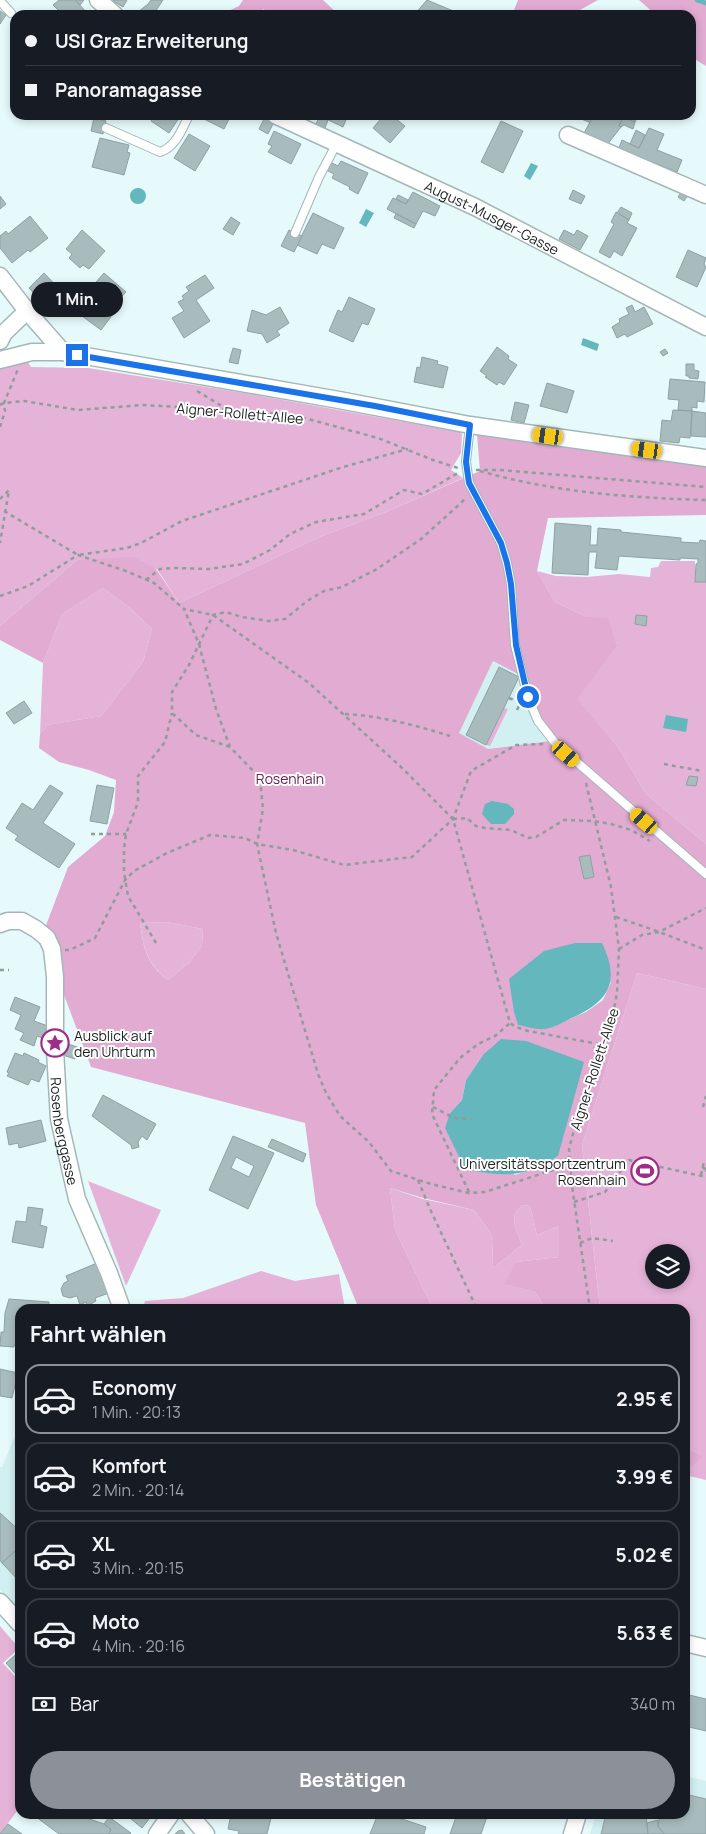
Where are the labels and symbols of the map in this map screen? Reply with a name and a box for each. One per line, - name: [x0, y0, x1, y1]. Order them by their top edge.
- street label: August-Musger-Gasse: [422, 176, 563, 259]
- callout: 1 Min.: [31, 282, 123, 318]
- route end: [66, 344, 88, 366]
- street label: Aigner-Rollett-Allee: [176, 398, 304, 428]
- car: [532, 426, 563, 446]
- car: [631, 440, 662, 460]
- route start: [517, 686, 539, 708]
- car: [549, 738, 582, 770]
- park label: Rosenhain: [256, 769, 324, 788]
- car: [627, 805, 660, 837]
- street label: Aigner-Rollett-Allee: [565, 1005, 623, 1133]
- place label: Ausblick auf den Uhrturm: [74, 1026, 156, 1061]
- place icon: Ausblick auf den Uhrturm: [40, 1028, 70, 1058]
- street label: Rosenberggasse: [47, 1077, 83, 1187]
- place label: Universitätssportzentrum Rosenhain: [459, 1154, 626, 1189]
- sports icon: Universitätssportzentrum Rosenhain: [630, 1156, 660, 1186]

